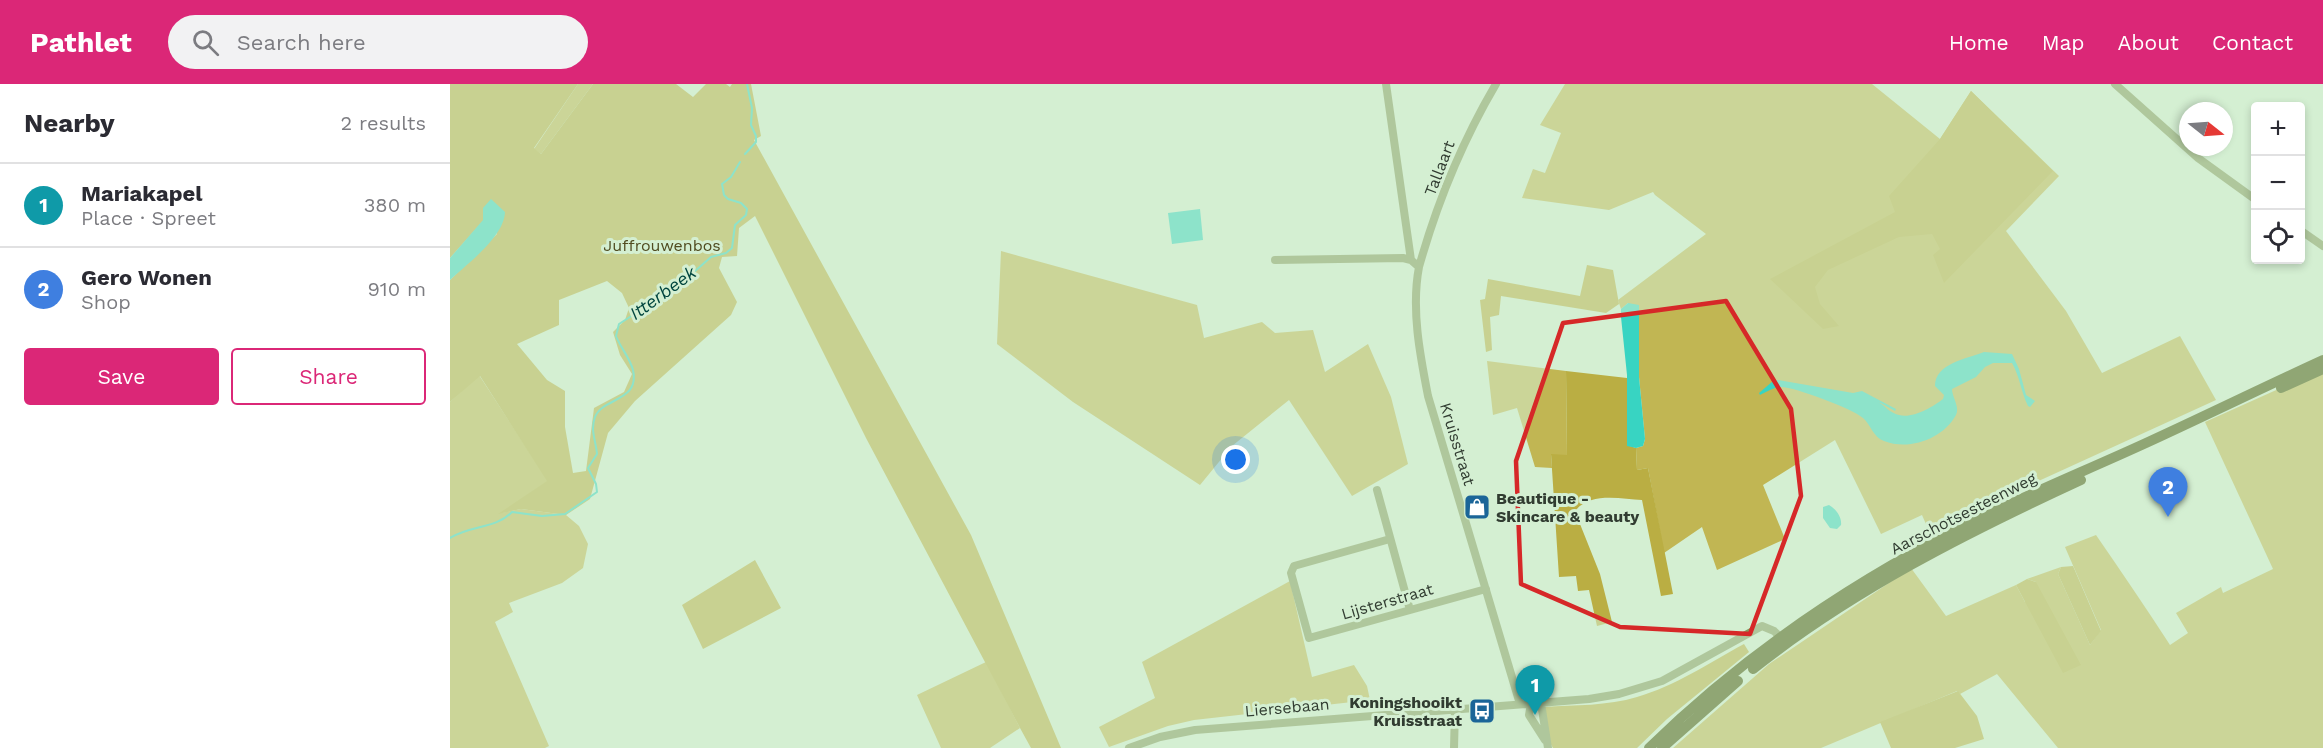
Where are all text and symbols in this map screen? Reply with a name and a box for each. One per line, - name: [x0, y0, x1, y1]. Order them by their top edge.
- search box: [168, 15, 588, 69]
- text: Pathlet: [30, 26, 132, 59]
- icon: search: [189, 26, 222, 59]
- text: Search here: [237, 30, 366, 55]
- text: Home: [1949, 30, 2009, 55]
- text: Map: [2042, 30, 2085, 55]
- text: About: [2118, 30, 2179, 55]
- text: Contact: [2212, 30, 2293, 55]
- north arrow: [2179, 102, 2233, 156]
- map controls: [2251, 102, 2305, 264]
- button: +: [2251, 102, 2305, 156]
- text: Nearby: [24, 108, 115, 138]
- text: 2 results: [341, 111, 426, 135]
- street label: Tallaart: [1420, 138, 1459, 199]
- button: −: [2251, 156, 2305, 210]
- text: Mariakapel: [81, 181, 202, 206]
- text: 1: [39, 193, 48, 217]
- text: 380 m: [364, 193, 426, 217]
- text: Place · Spreet: [81, 206, 216, 230]
- button: locate: [2251, 210, 2305, 264]
- park label: Juffrouwenbos: [603, 236, 721, 255]
- water label: Itterbeek: [625, 261, 701, 324]
- text: Gero Wonen: [81, 265, 212, 290]
- text: 2: [38, 277, 49, 301]
- text: 910 m: [368, 277, 426, 301]
- text: Shop: [81, 290, 131, 314]
- button: Save: [24, 348, 219, 405]
- button: Share: [231, 348, 426, 405]
- street label: Kruisstraat: [1436, 400, 1479, 488]
- your location: [1221, 445, 1250, 474]
- street label: Aarschotsesteenweg: [1887, 468, 2040, 558]
- pin: 2: [2148, 468, 2188, 517]
- place label: Beautique - Skincare & beauty: [1496, 489, 1640, 526]
- shop icon: Beautique - Skincare & beauty: [1462, 492, 1492, 522]
- street label: Lijsterstraat: [1339, 579, 1435, 624]
- pin: 1: [1516, 666, 1554, 715]
- place label: Koningshooikt Kruisstraat: [1349, 693, 1462, 730]
- street label: Liersebaan: [1244, 694, 1330, 721]
- bus stop icon: Koningshooikt Kruisstraat: [1467, 696, 1497, 726]

